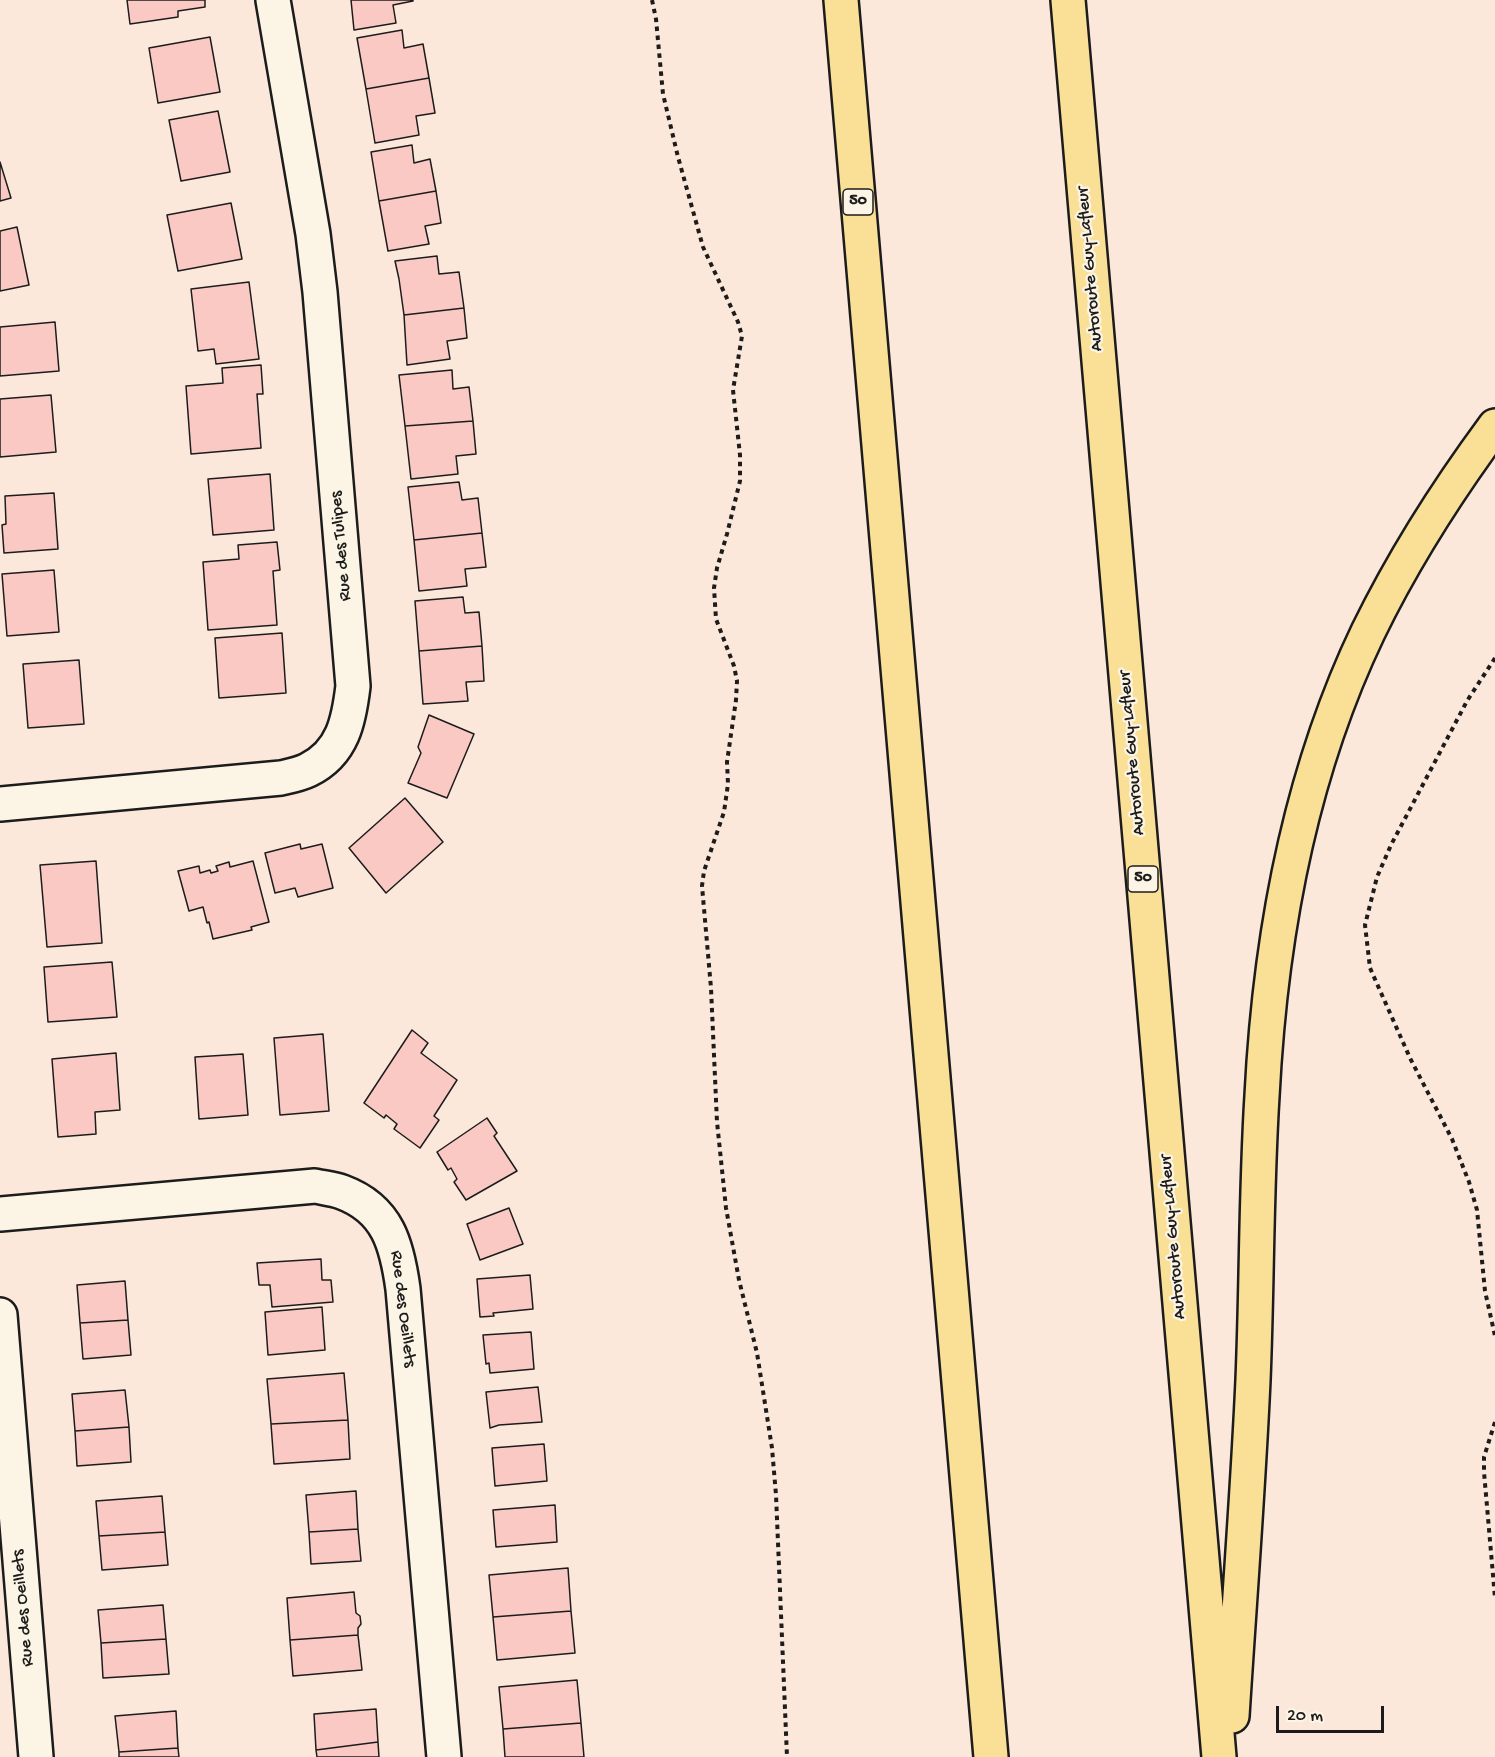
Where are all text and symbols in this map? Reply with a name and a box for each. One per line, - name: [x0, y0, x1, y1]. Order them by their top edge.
- street label: Autoroute Guy-Lafleur: [1073, 186, 1109, 352]
- road number: 50: [843, 189, 873, 215]
- street label: Rue des Tulipes: [326, 490, 358, 602]
- street label: Autoroute Guy-Lafleur: [1115, 670, 1151, 836]
- road number: 50: [1128, 866, 1158, 892]
- street label: Autoroute Guy-Lafleur: [1156, 1154, 1192, 1320]
- street label: Rue des Oeillets: [384, 1249, 420, 1369]
- street label: Rue des Oeillets: [8, 1549, 40, 1667]
- scale bar: [1279, 1694, 1387, 1732]
- text: 20 m: [1287, 1706, 1323, 1727]

